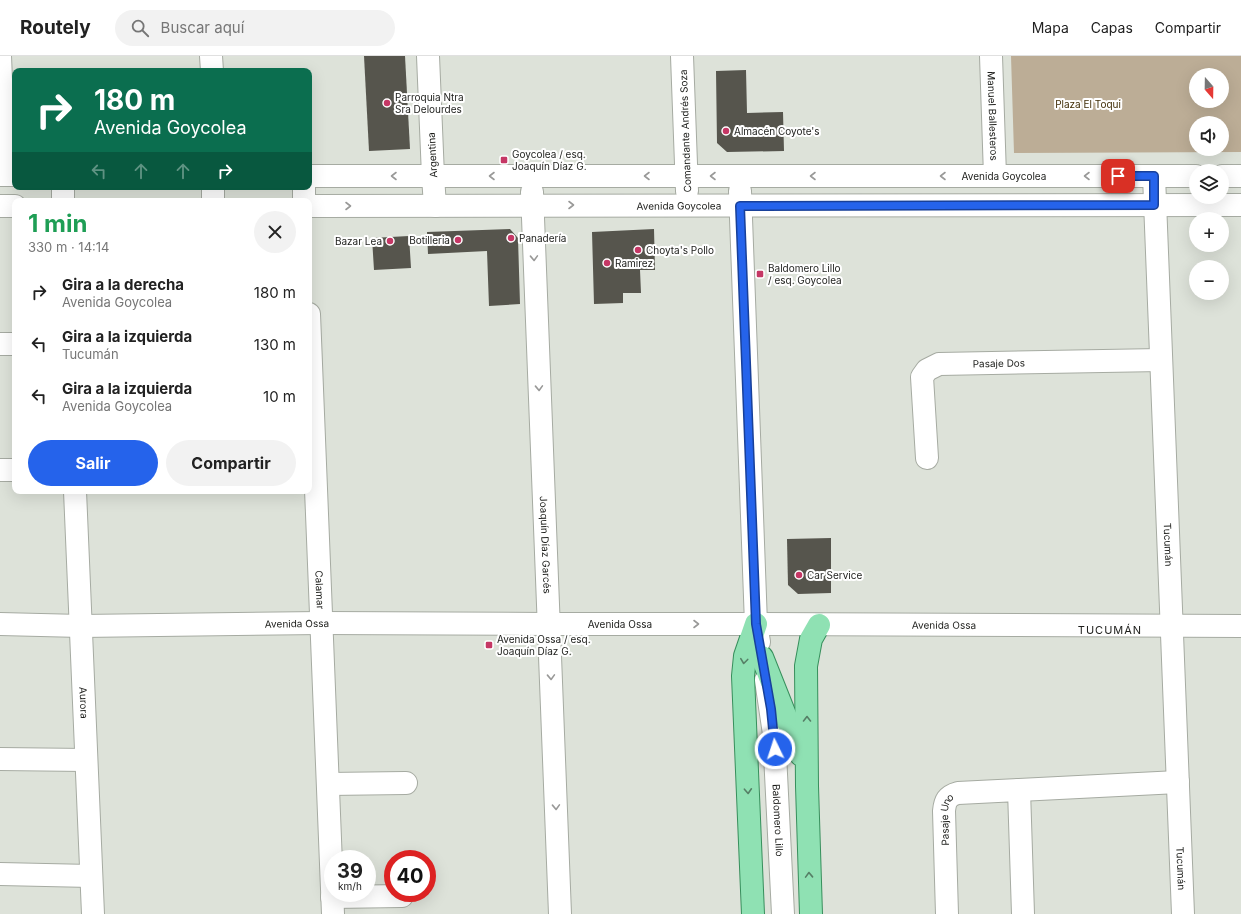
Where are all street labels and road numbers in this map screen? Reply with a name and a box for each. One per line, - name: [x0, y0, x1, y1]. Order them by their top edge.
- street label: Comandante Andrés Soza: [677, 69, 693, 193]
- street label: Manuel Ballesteros: [986, 71, 1000, 161]
- street label: Argentina: [425, 132, 439, 178]
- street label: Avenida Goycolea: [962, 170, 1046, 182]
- street label: Avenida Goycolea: [637, 200, 721, 212]
- street label: Pasaje Dos: [972, 356, 1025, 369]
- street label: Joaquín Díaz Garcés: [538, 496, 554, 594]
- street label: Tucumán: [1162, 523, 1175, 567]
- street label: Calamar: [313, 570, 327, 610]
- street label: Avenida Ossa: [265, 617, 329, 630]
- street label: Avenida Ossa: [588, 618, 652, 630]
- street label: Avenida Ossa: [912, 619, 976, 631]
- street label: Aurora: [77, 687, 91, 719]
- street label: Baldomero Lillo: [771, 784, 786, 857]
- street label: Pasaje Uno: [938, 790, 956, 846]
- street label: Tucumán: [1174, 846, 1188, 891]

